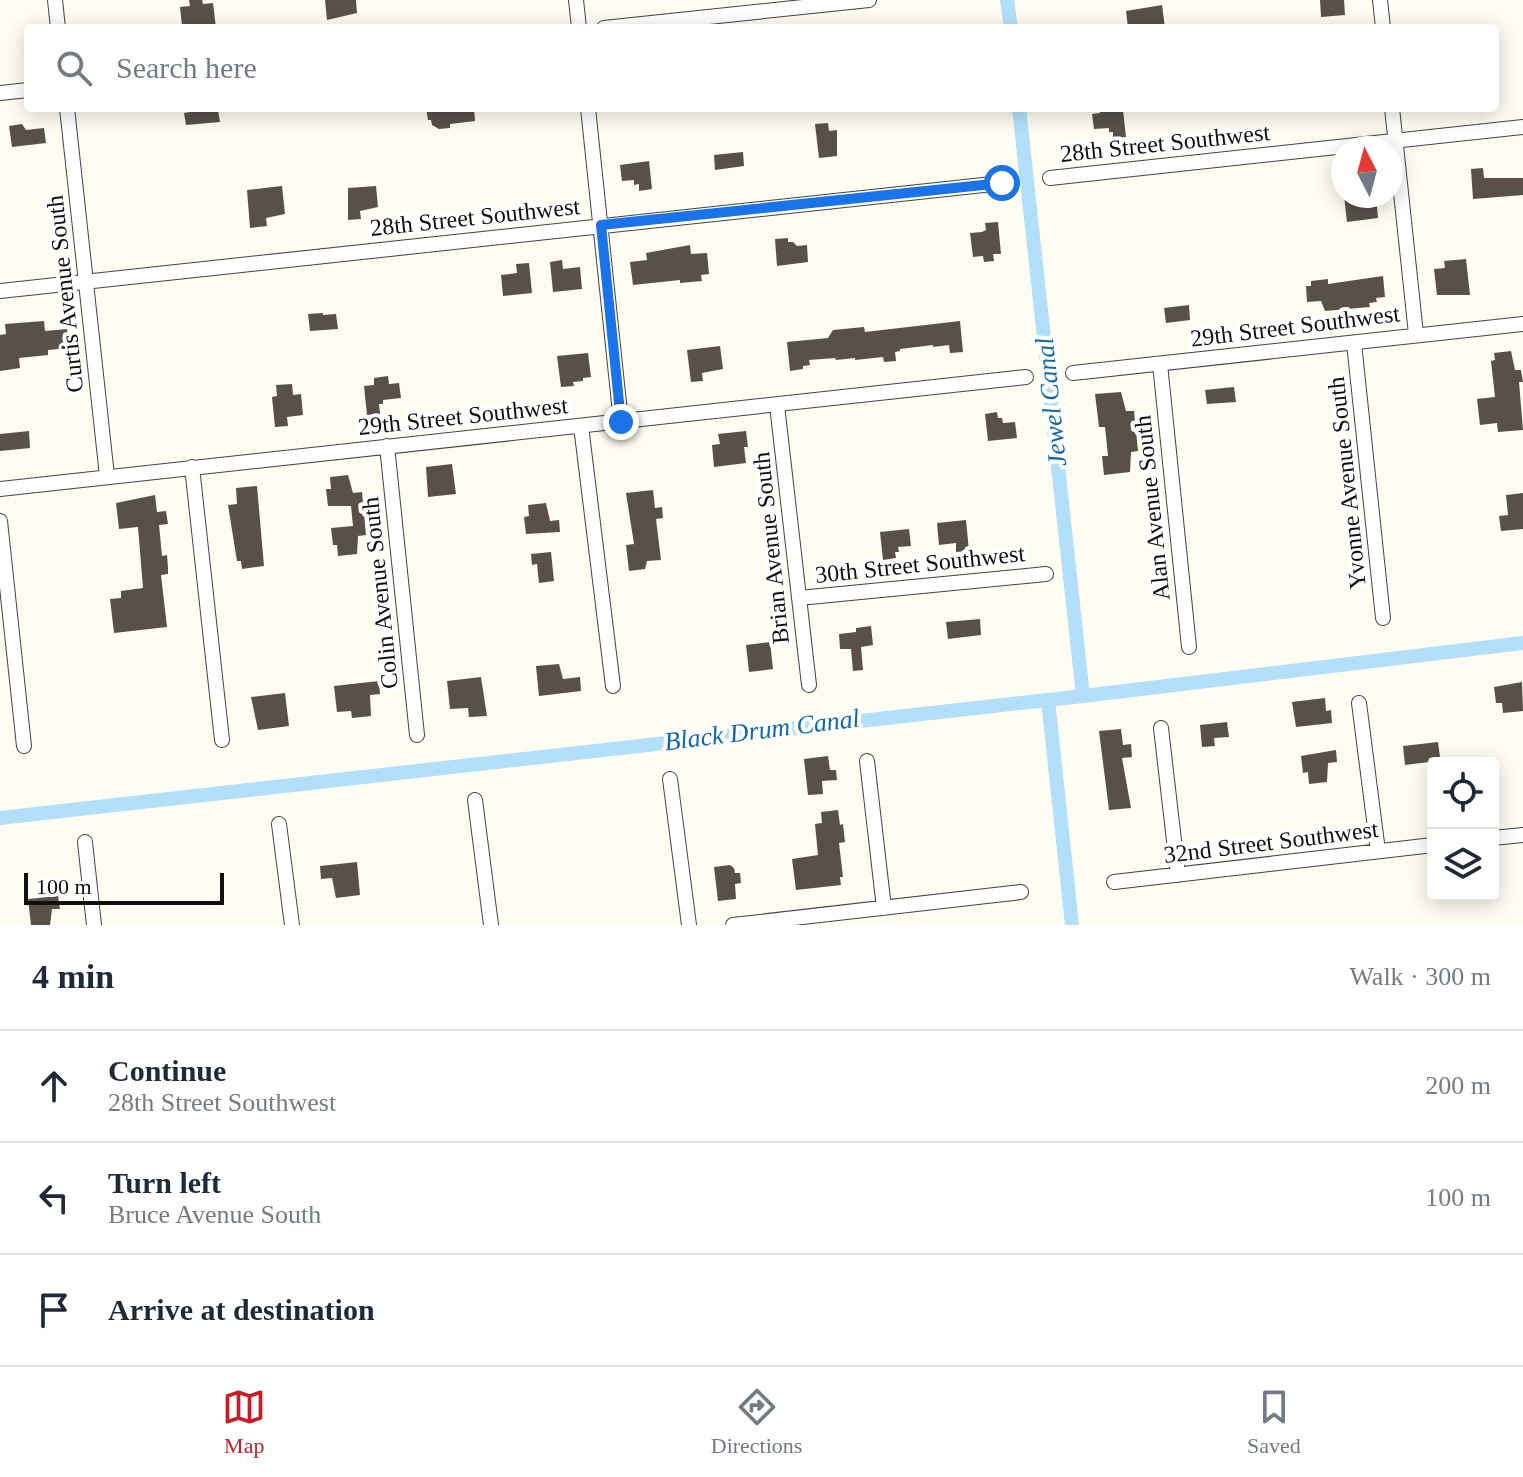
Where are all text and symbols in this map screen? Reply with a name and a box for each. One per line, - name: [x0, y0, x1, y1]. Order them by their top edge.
- search box: [24, 24, 1499, 112]
- icon: search: [52, 46, 96, 90]
- text: Search here: [116, 51, 257, 84]
- street label: 28th Street Southwest: [1059, 119, 1271, 167]
- north arrow: [1331, 136, 1403, 208]
- route start: [984, 165, 1020, 201]
- street label: 28th Street Southwest: [369, 193, 581, 241]
- street label: Curtis Avenue South: [42, 194, 88, 394]
- street label: 29th Street Southwest: [1189, 300, 1401, 352]
- water label: Jewel Canal: [1030, 336, 1072, 468]
- street label: Yvonne Avenue South: [1323, 376, 1371, 590]
- street label: 29th Street Southwest: [357, 392, 569, 440]
- route end: [603, 404, 639, 440]
- street label: Alan Avenue South: [1129, 414, 1175, 602]
- street label: Brian Avenue South: [748, 451, 794, 645]
- street label: Colin Avenue South: [357, 496, 403, 690]
- street label: 30th Street Southwest: [814, 540, 1026, 588]
- water label: Black Drum Canal: [663, 704, 861, 756]
- map controls: [1427, 757, 1499, 901]
- button: locate: [1427, 757, 1499, 829]
- street label: 32nd Street Southwest: [1162, 816, 1380, 868]
- button: layers: [1427, 829, 1499, 901]
- scale bar: [24, 869, 224, 905]
- text: 100 m: [36, 874, 92, 899]
- text: 4 min: [32, 958, 114, 995]
- text: Walk · 300 m: [1349, 962, 1491, 991]
- text: Continue: [108, 1054, 226, 1087]
- icon: ahead: [32, 1064, 76, 1108]
- text: 200 m: [1425, 1071, 1491, 1100]
- text: 28th Street Southwest: [108, 1088, 336, 1117]
- text: Turn left: [108, 1166, 221, 1199]
- icon: left: [32, 1176, 76, 1220]
- text: 100 m: [1425, 1183, 1491, 1212]
- text: Bruce Avenue South: [108, 1200, 321, 1229]
- icon: arrive: [32, 1288, 76, 1332]
- text: Arrive at destination: [108, 1293, 375, 1326]
- tab: Map: [222, 1385, 266, 1459]
- tab: Directions: [711, 1385, 802, 1459]
- tab: Saved: [1247, 1385, 1301, 1459]

